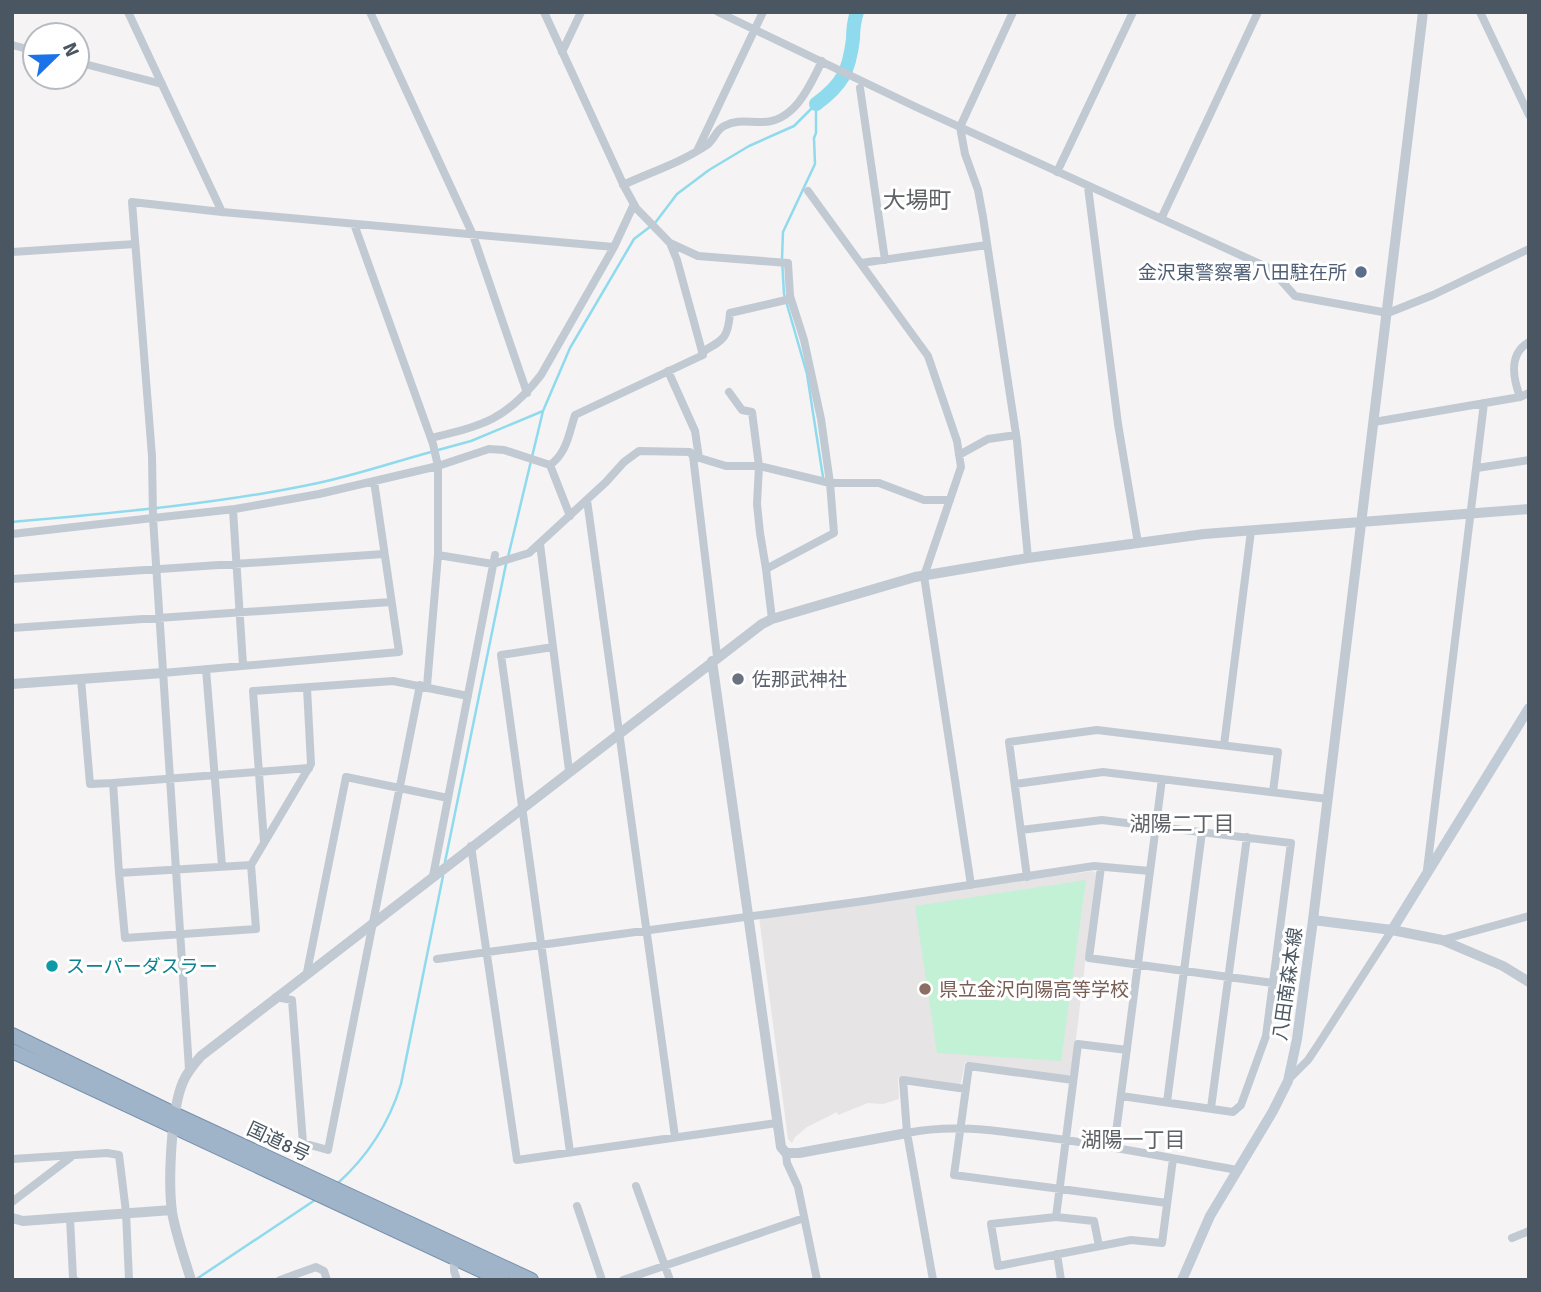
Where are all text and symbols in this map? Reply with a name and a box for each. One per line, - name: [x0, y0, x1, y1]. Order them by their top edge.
- north arrow: [21, 21, 91, 91]
- text: N: [57, 39, 84, 61]
- district label: 大場町: [883, 186, 952, 215]
- place label: 金沢東警察署八田駐在所: [1138, 261, 1347, 285]
- marker: 金沢東警察署八田駐在所: [1353, 264, 1369, 280]
- place label: 佐那武神社: [752, 668, 847, 692]
- marker: 佐那武神社: [730, 671, 746, 687]
- district label: 湖陽二丁目: [1130, 811, 1235, 837]
- street label: 八田南森本線: [1268, 926, 1308, 1042]
- place label: スーパーダスラー: [66, 955, 218, 979]
- marker: スーパーダスラー: [44, 958, 60, 974]
- place label: 県立金沢向陽高等学校: [939, 978, 1129, 1002]
- marker: 県立金沢向陽高等学校: [917, 981, 933, 997]
- street label: 国道8号: [243, 1117, 314, 1167]
- district label: 湖陽一丁目: [1081, 1127, 1186, 1153]

